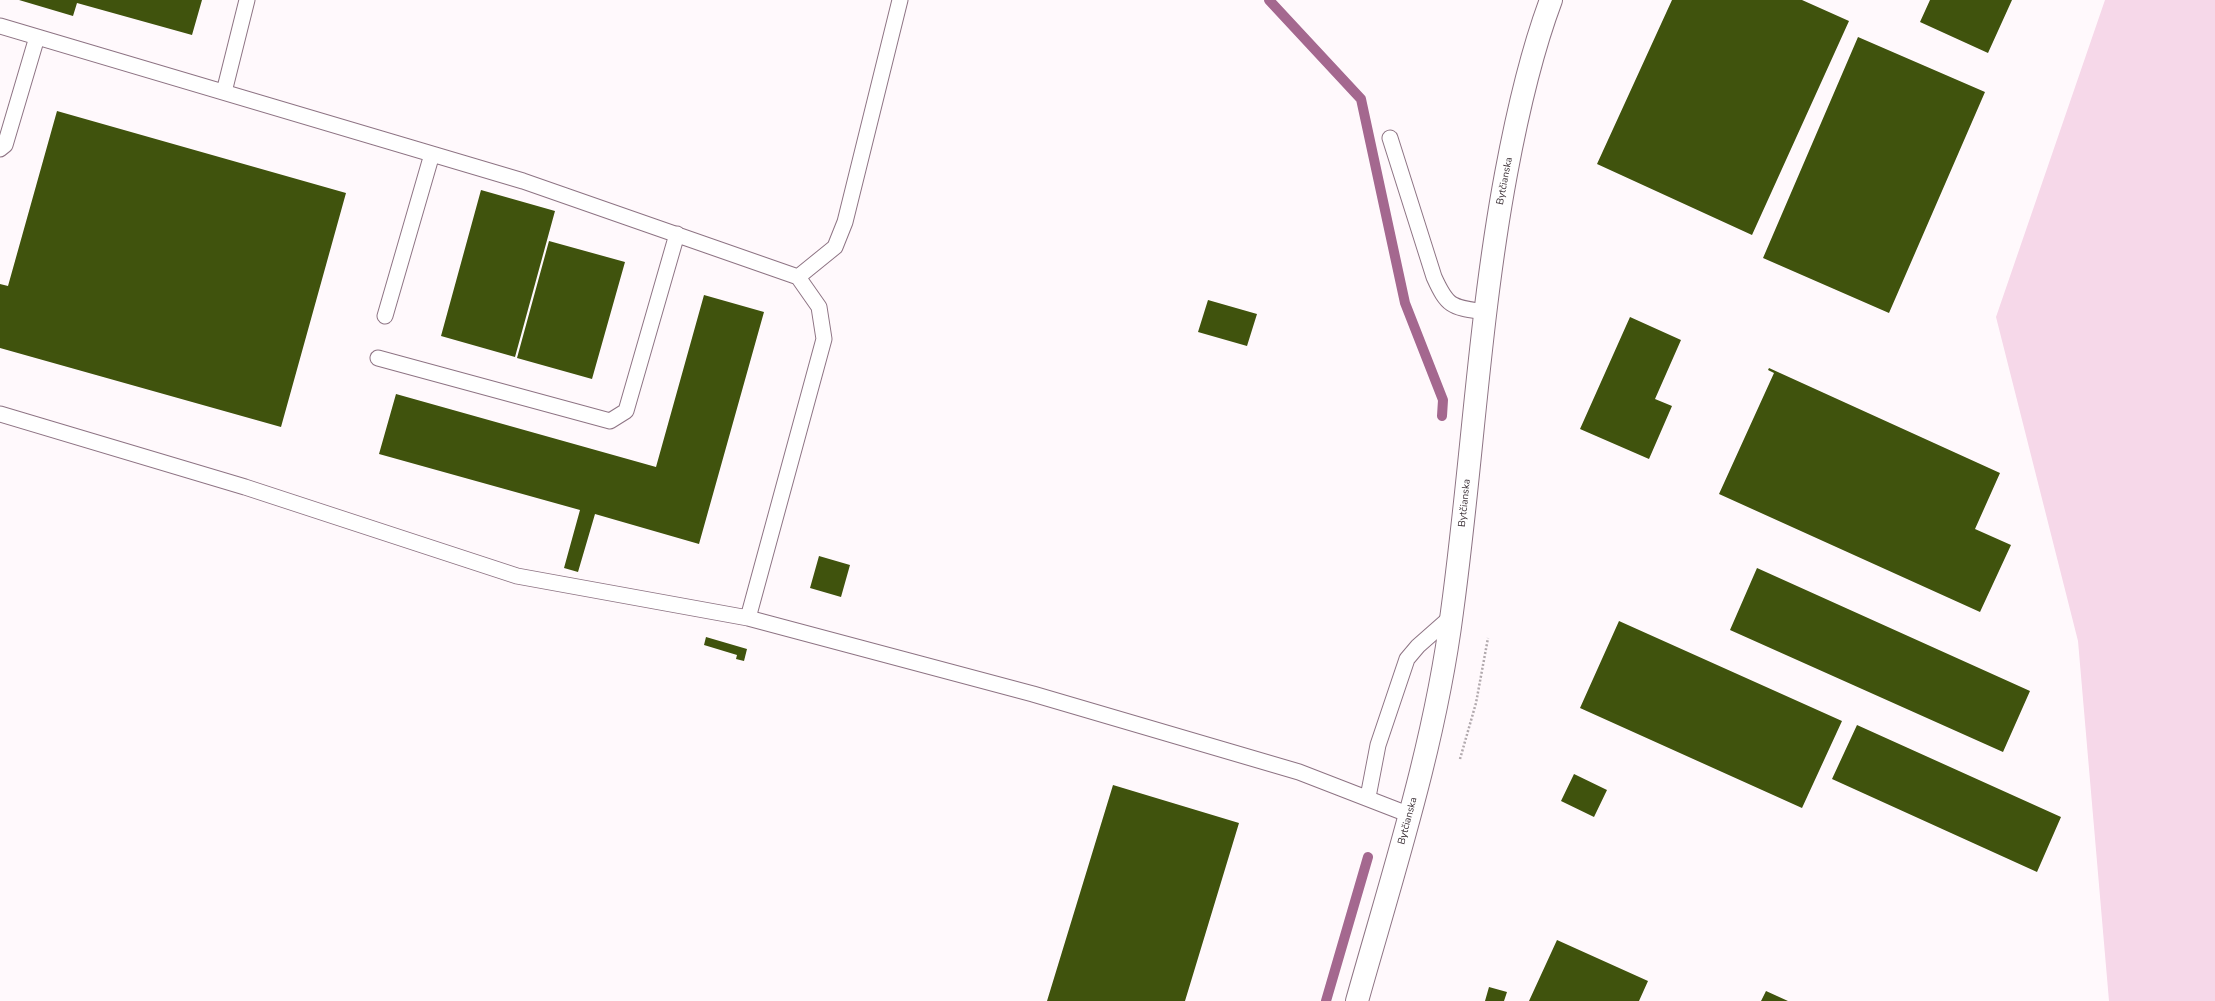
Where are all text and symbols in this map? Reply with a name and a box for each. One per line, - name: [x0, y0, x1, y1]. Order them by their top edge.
- street label: Bytčianska: [1494, 156, 1516, 206]
- street label: Bytčianska: [1457, 478, 1473, 528]
- street label: Bytčianska: [1396, 796, 1420, 846]

